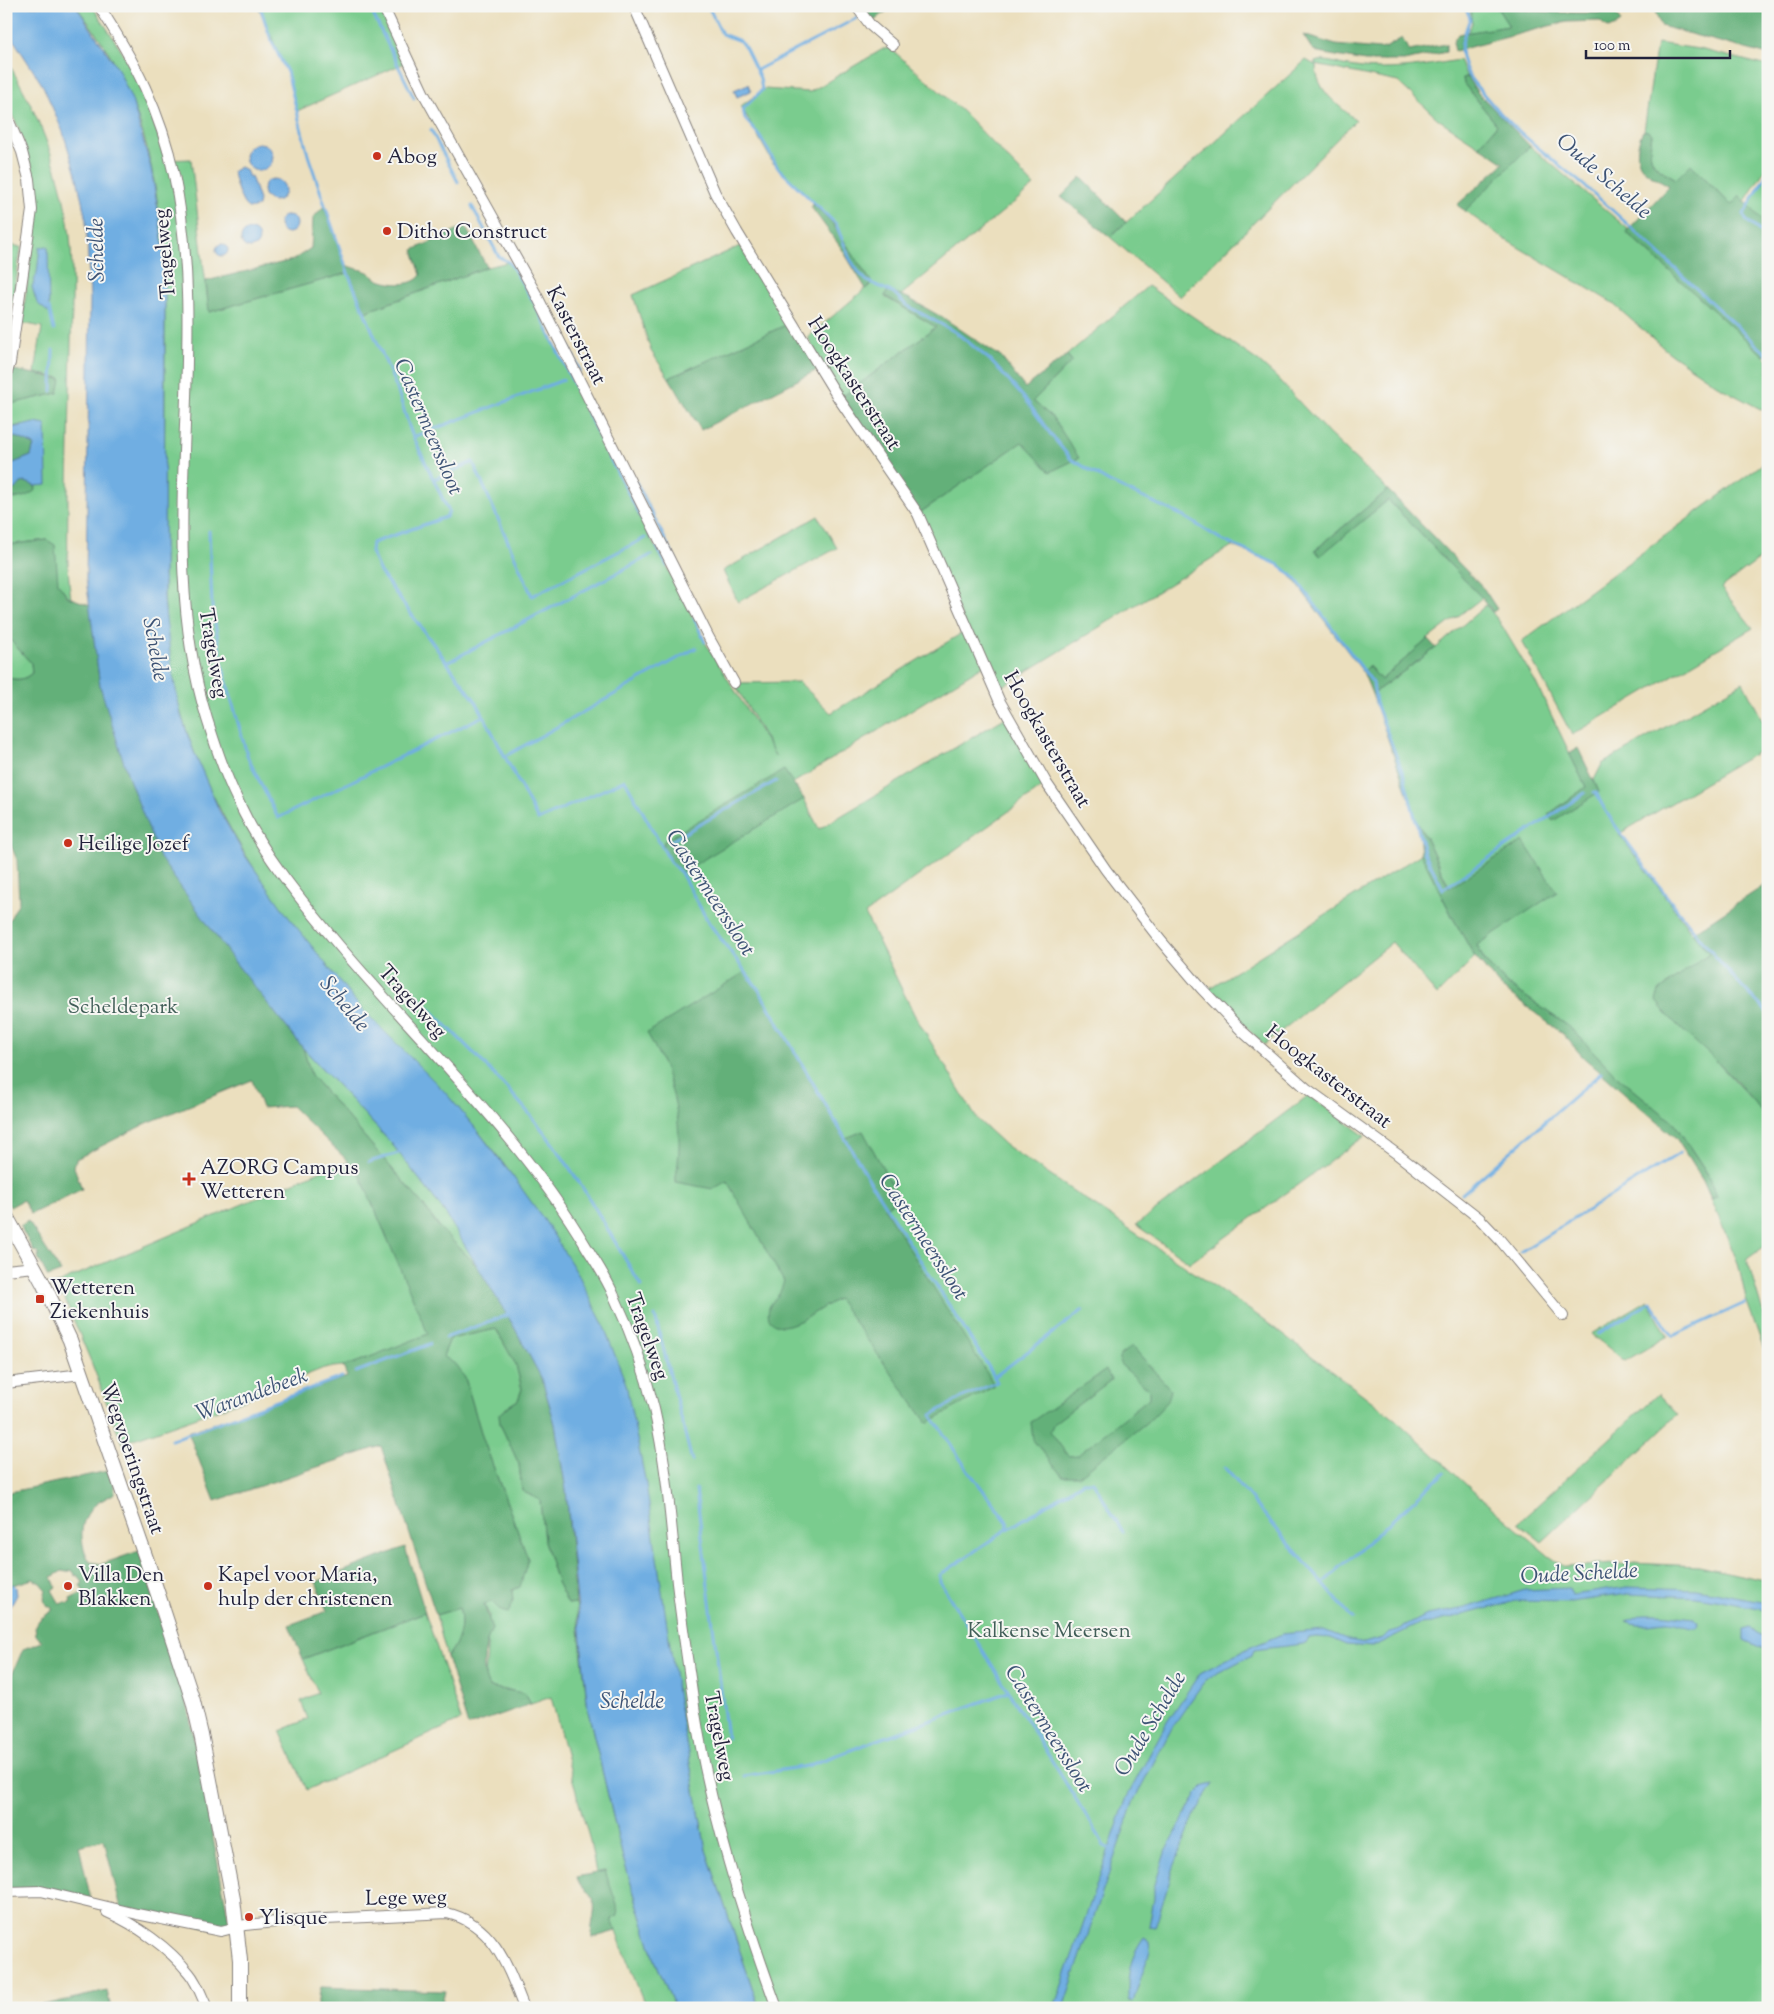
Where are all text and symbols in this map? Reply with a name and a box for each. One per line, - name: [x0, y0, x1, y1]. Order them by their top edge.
- scale bar: [1586, 28, 1730, 60]
- text: 100 m: [1594, 36, 1631, 57]
- water label: Oude Schelde: [1548, 127, 1658, 228]
- place label: Abog: [387, 143, 437, 173]
- marker: Abog: [371, 150, 383, 162]
- street label: Tragelweg: [147, 207, 185, 300]
- water label: Schelde: [81, 217, 115, 282]
- place label: Ditho Construct: [397, 218, 547, 248]
- marker: Ditho Construct: [381, 225, 393, 237]
- street label: Kasterstraat: [537, 281, 613, 391]
- street label: Hoogkasterstraat: [799, 311, 908, 457]
- water label: Castermeerssloot: [384, 354, 471, 501]
- street label: Tragelweg: [189, 606, 235, 701]
- water label: Schelde: [133, 615, 175, 684]
- street label: Hoogkasterstraat: [995, 666, 1098, 814]
- water label: Castermeerssloot: [656, 824, 763, 964]
- place label: Heilige Jozef: [78, 830, 191, 860]
- marker: Heilige Jozef: [62, 837, 74, 849]
- street label: Tragelweg: [370, 959, 453, 1046]
- water label: Schelde: [311, 970, 377, 1040]
- park label: Scheldepark: [68, 993, 179, 1023]
- street label: Hoogkasterstraat: [1258, 1018, 1398, 1137]
- place label: AZORG Campus Wetteren: [200, 1154, 358, 1208]
- water label: Castermeerssloot: [869, 1168, 976, 1308]
- marker: AZORG Campus Wetteren: [182, 1172, 196, 1186]
- place label: Wetteren Ziekenhuis: [50, 1274, 149, 1328]
- street label: Tragelweg: [616, 1289, 676, 1384]
- marker: Wetteren Ziekenhuis: [34, 1293, 46, 1305]
- water label: Warandebeek: [192, 1361, 313, 1431]
- street label: Wegvoeringstraat: [91, 1379, 171, 1539]
- water label: Oude Schelde: [1520, 1556, 1639, 1594]
- place label: Villa Den Blakken: [78, 1561, 164, 1615]
- place label: Kapel voor Maria, hulp der christenen: [218, 1561, 393, 1615]
- marker: Villa Den Blakken: [62, 1580, 74, 1592]
- marker: Kapel voor Maria, hulp der christenen: [202, 1580, 214, 1592]
- park label: Kalkense Meersen: [967, 1617, 1131, 1647]
- water label: Castermeerssloot: [995, 1659, 1100, 1800]
- water label: Oude Schelde: [1108, 1666, 1196, 1783]
- water label: Schelde: [600, 1687, 664, 1719]
- street label: Tragelweg: [695, 1689, 741, 1784]
- street label: Lege weg: [365, 1883, 447, 1915]
- place label: Ylisque: [259, 1904, 327, 1934]
- marker: Ylisque: [243, 1911, 255, 1923]

